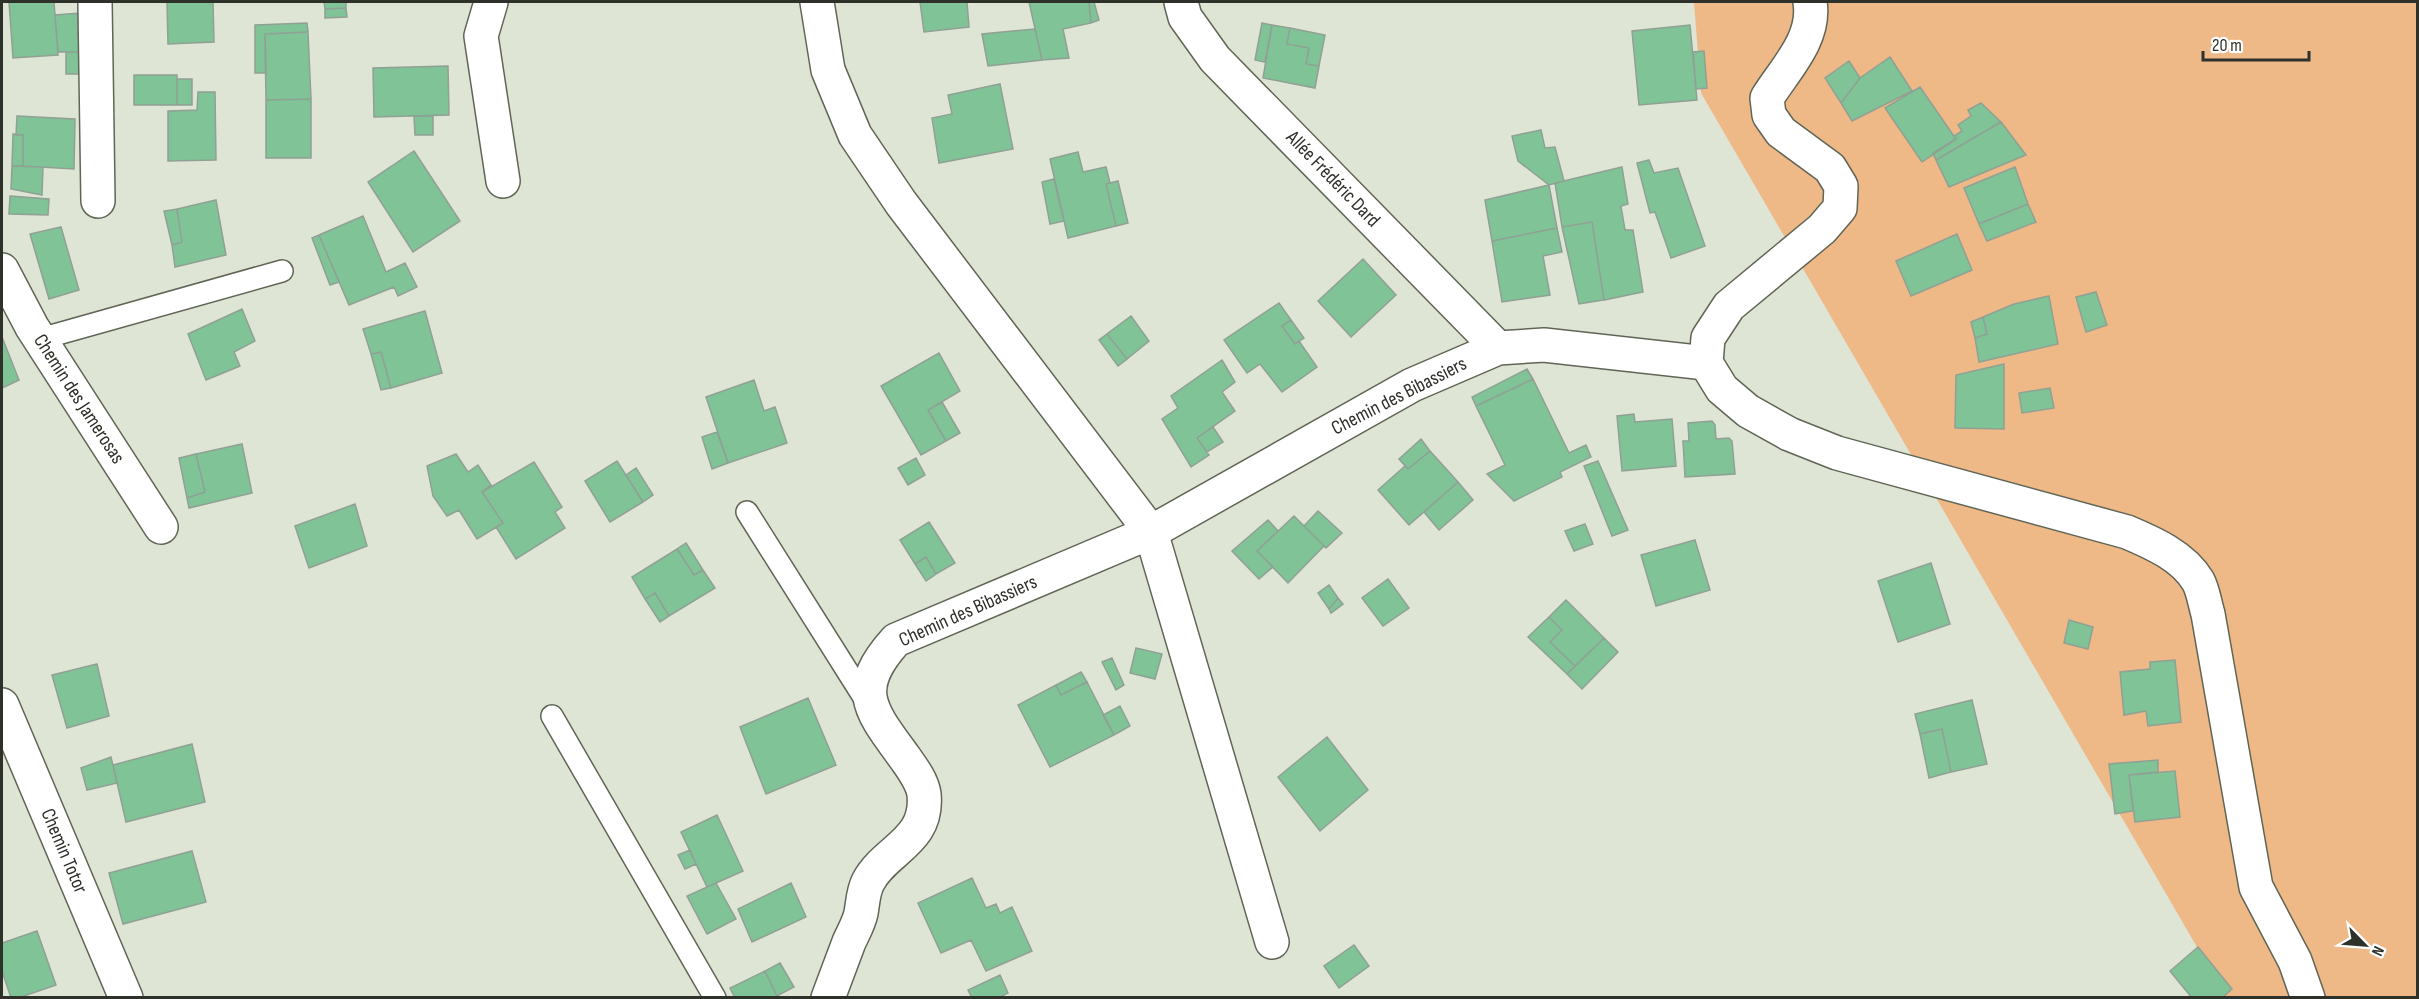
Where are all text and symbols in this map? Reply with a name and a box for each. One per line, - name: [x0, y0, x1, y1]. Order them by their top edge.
- scale bar: [2203, 24, 2310, 62]
- text: 20 m: [2212, 35, 2242, 56]
- street label: Allée Frédéric Dard: [1280, 125, 1385, 232]
- street label: Chemin des Jamerosas: [28, 330, 130, 468]
- street label: Chemin des Bibassiers: [1327, 352, 1471, 440]
- street label: Chemin des Bibassiers: [895, 570, 1041, 652]
- street label: Chemin Totor: [35, 805, 93, 897]
- north arrow: [2335, 915, 2395, 975]
- text: N: [2367, 943, 2388, 959]

